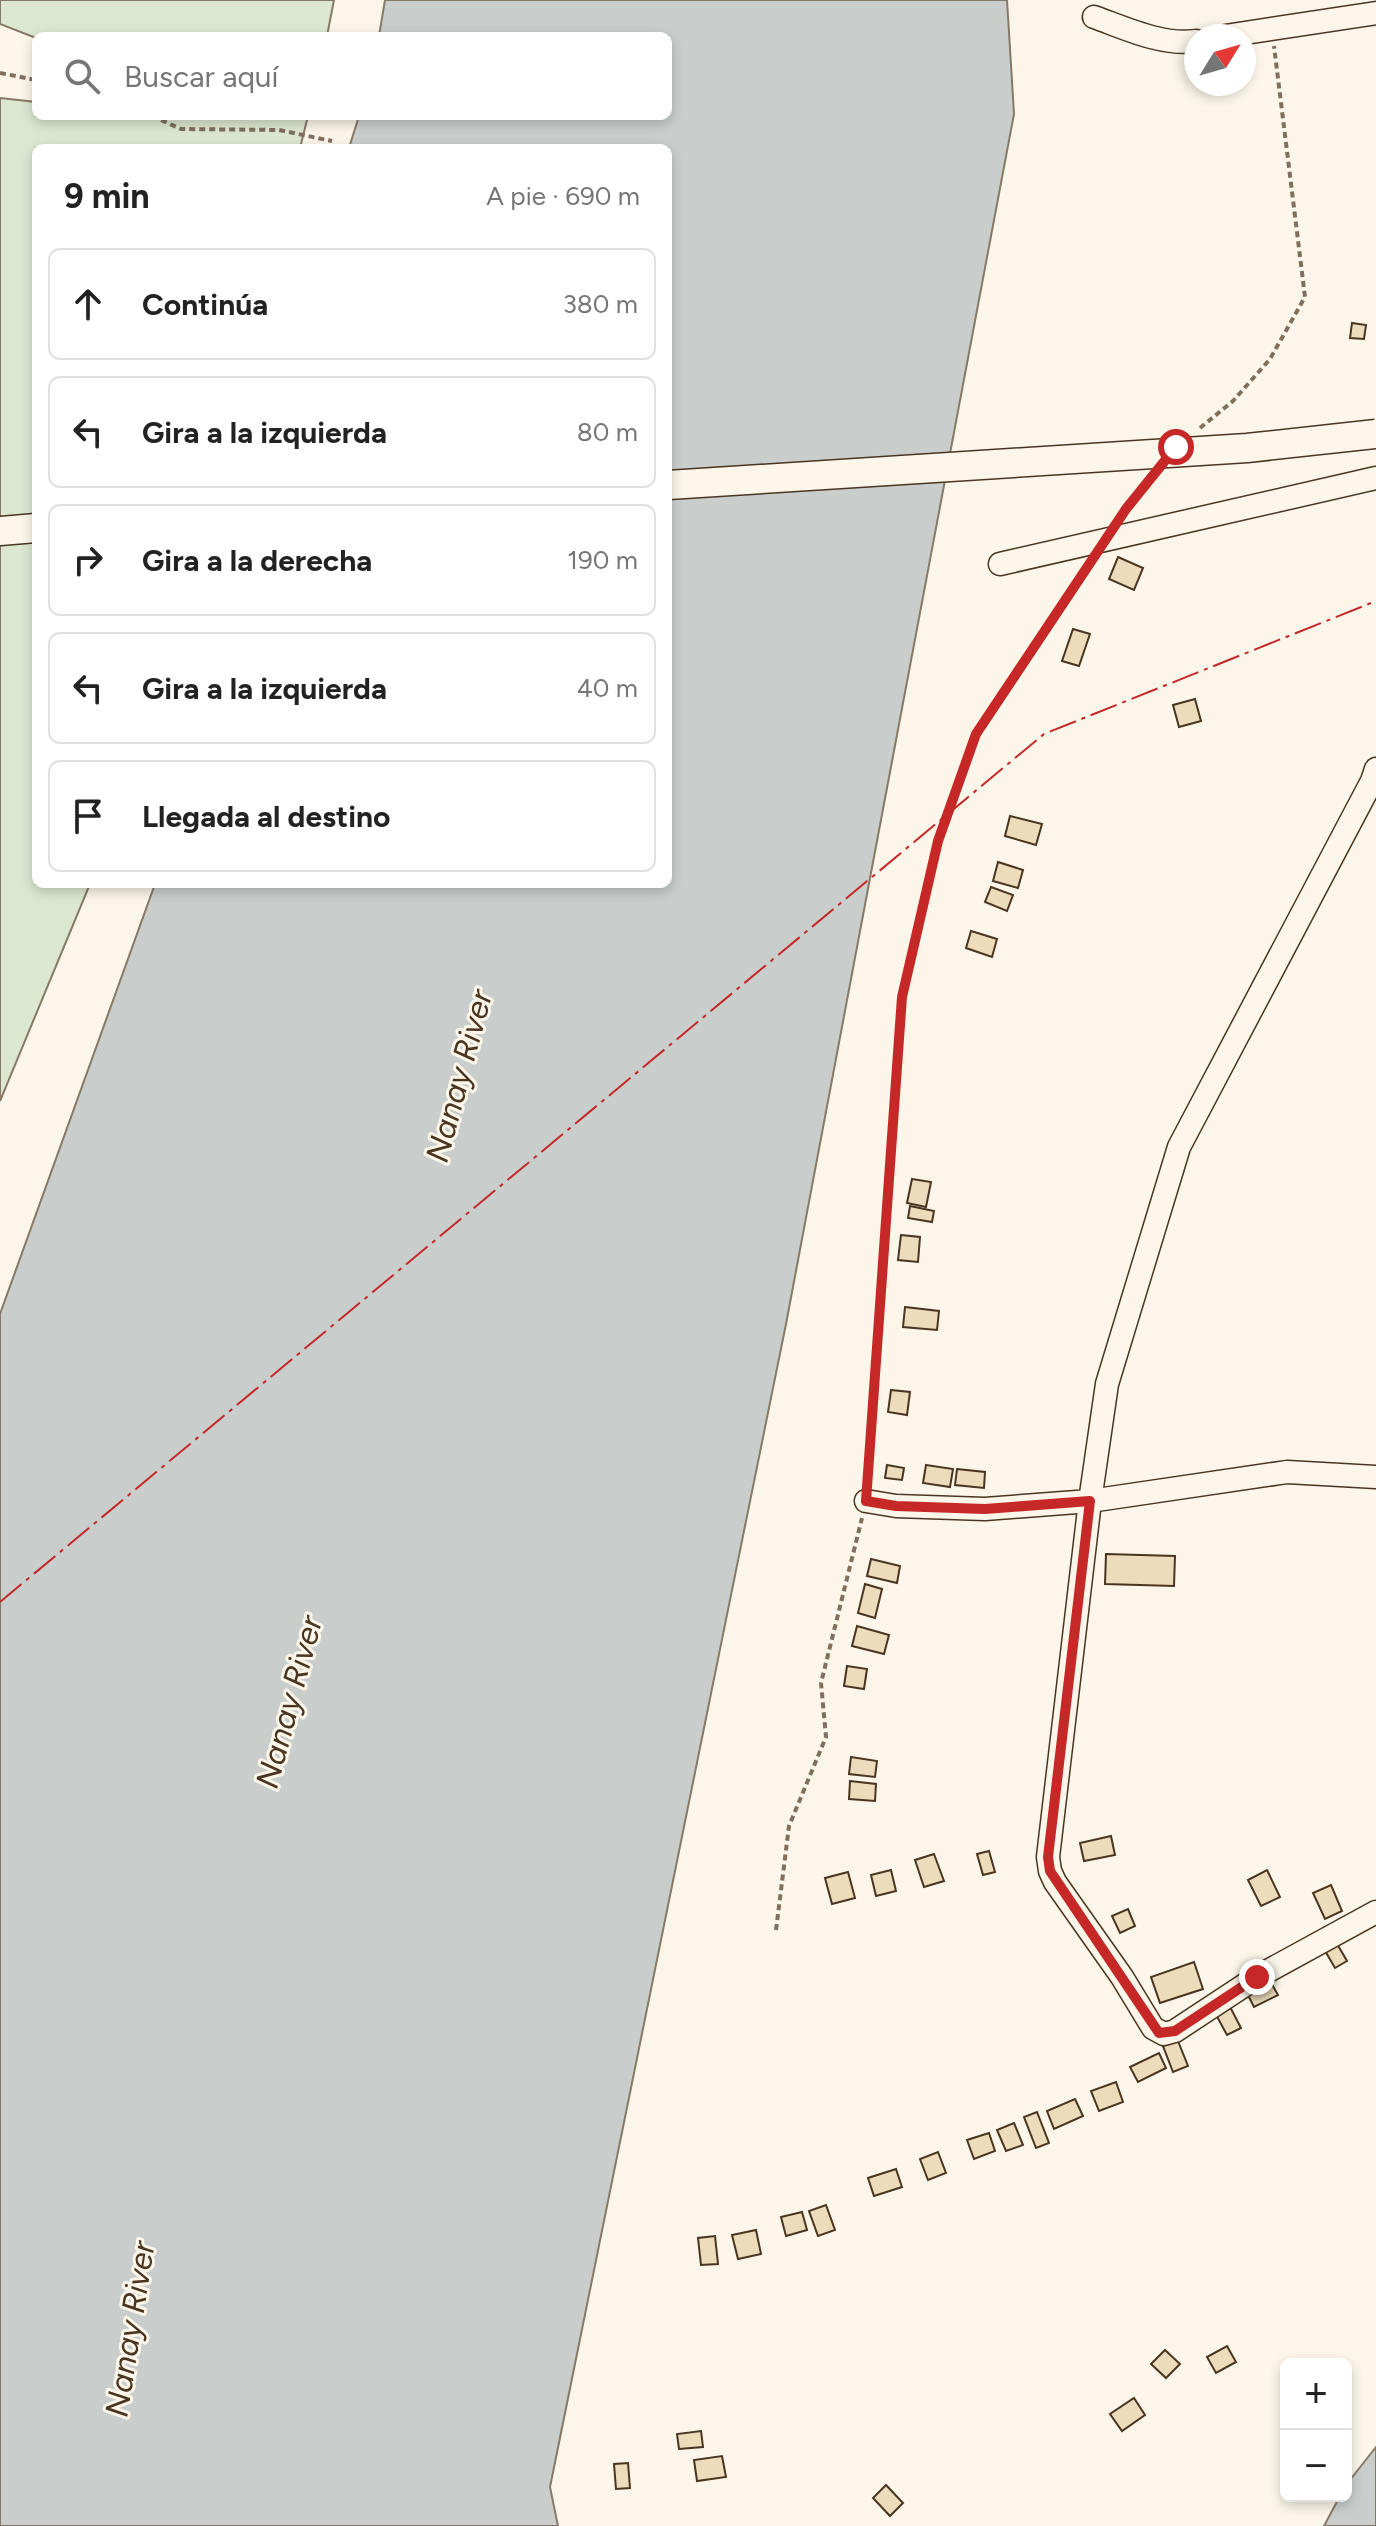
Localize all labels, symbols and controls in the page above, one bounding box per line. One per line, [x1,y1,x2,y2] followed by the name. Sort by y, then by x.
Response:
[1184,24,1256,96] north arrow
[32,32,672,120] search box
[60,54,104,98] icon: search
[124,58,278,95] text: Buscar aquí
[64,176,150,217] text: 9 min
[486,180,640,212] text: A pie · 690 m
[66,282,110,326] icon: ahead
[142,286,268,323] text: Continúa
[563,288,638,320] text: 380 m
[66,410,110,454] icon: left
[142,414,387,451] text: Gira a la izquierda
[577,416,638,448] text: 80 m
[1158,429,1194,465] route start
[66,538,110,582] icon: right
[142,542,372,579] text: Gira a la derecha
[567,544,638,576] text: 190 m
[66,666,110,710] icon: left
[142,670,387,707] text: Gira a la izquierda
[577,672,638,704] text: 40 m
[66,794,110,838] icon: arrive
[142,798,390,835] text: Llegada al destino
[418,984,501,1166] water label: Nanay River
[248,1610,331,1792] water label: Nanay River
[1239,1959,1275,1995] route end
[97,2237,163,2419] water label: Nanay River
[1280,2358,1352,2502] map controls
[1280,2358,1352,2430] button: +
[1280,2430,1352,2502] button: −

